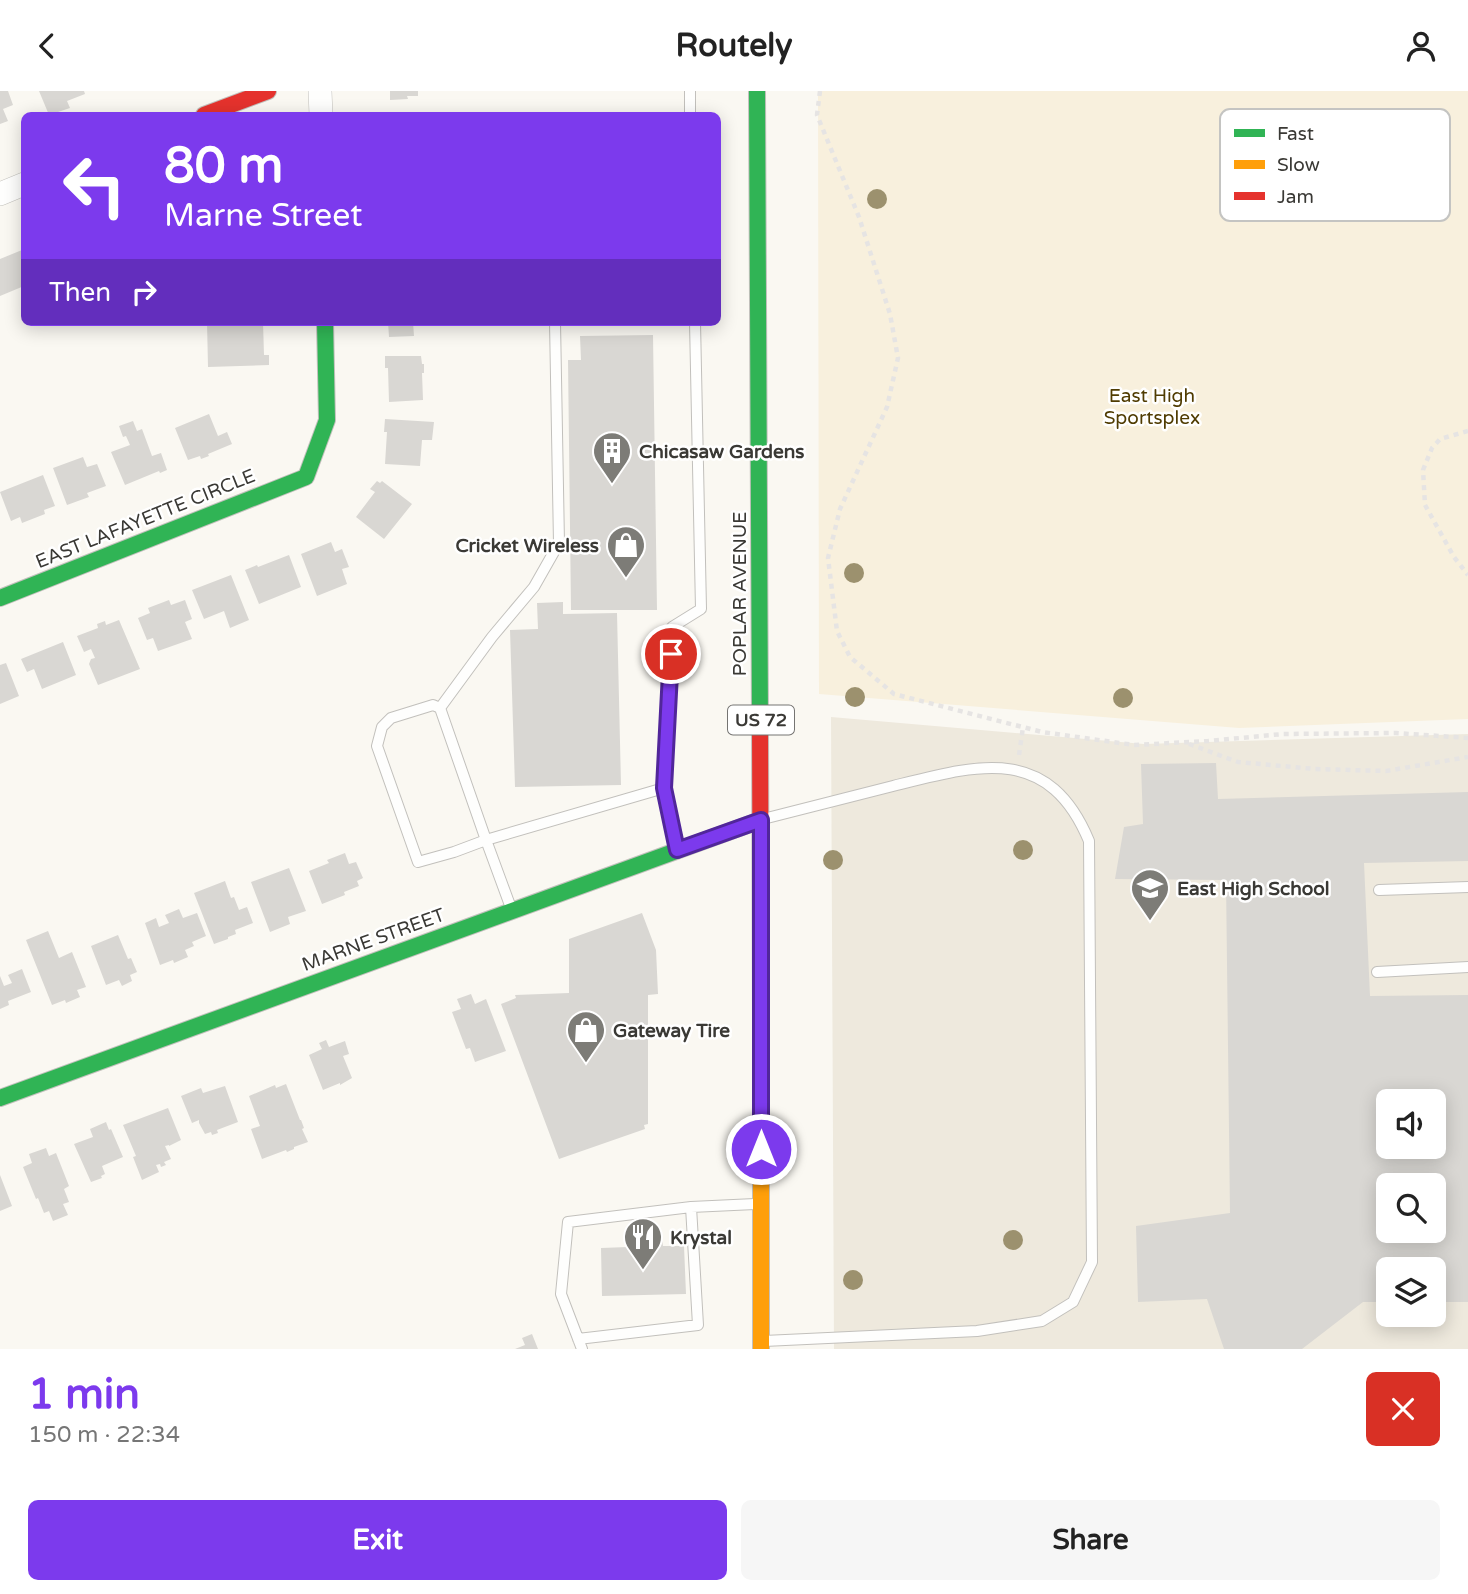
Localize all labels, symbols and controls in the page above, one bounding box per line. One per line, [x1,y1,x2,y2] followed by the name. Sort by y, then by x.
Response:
[28,27,66,65] icon: back
[676,27,793,65] text: Routely
[1402,27,1440,65] icon: person
[1220,109,1450,221] legend
[1277,123,1314,145] text: Fast
[164,137,283,196] text: 80 m
[49,140,140,231] icon: left
[1277,154,1320,176] text: Slow
[1277,186,1314,208] text: Jam
[164,197,363,235] text: Marne Street
[125,273,163,311] icon: right
[49,277,111,308] text: Then
[1104,385,1200,429] park label: East High Sportsplex
[591,430,633,485] building icon: Chicasaw Gardens
[639,441,804,463] place label: Chicasaw Gardens
[32,465,258,573] street label: EAST LAFAYETTE CIRCLE
[729,512,751,676] street label: POPLAR AVENUE
[605,524,647,579] shop icon: Cricket Wireless
[455,535,599,557] place label: Cricket Wireless
[641,624,701,684] pin
[652,635,690,673] icon: arrive
[728,705,794,735] road number: US 72
[1129,867,1171,922] school or university icon: East High School
[1177,878,1330,901] place label: East High School
[299,904,448,976] street label: MARNE STREET
[565,1009,607,1064] shop icon: Gateway Tire
[613,1020,730,1043] place label: Gateway Tire
[1376,1089,1446,1327] map controls
[1376,1089,1446,1159] button: sound
[724,1112,798,1186] position arrow
[1376,1173,1446,1243] button: search
[622,1216,664,1271] restaurant icon: Krystal
[670,1227,732,1250] place label: Krystal
[1376,1257,1446,1327] button: layers
[28,1369,140,1420] text: 1 min
[1366,1372,1440,1446] button: close
[28,1421,180,1449] text: 150 m · 22:34
[28,1500,727,1580] button: Exit
[741,1500,1440,1580] button: Share

